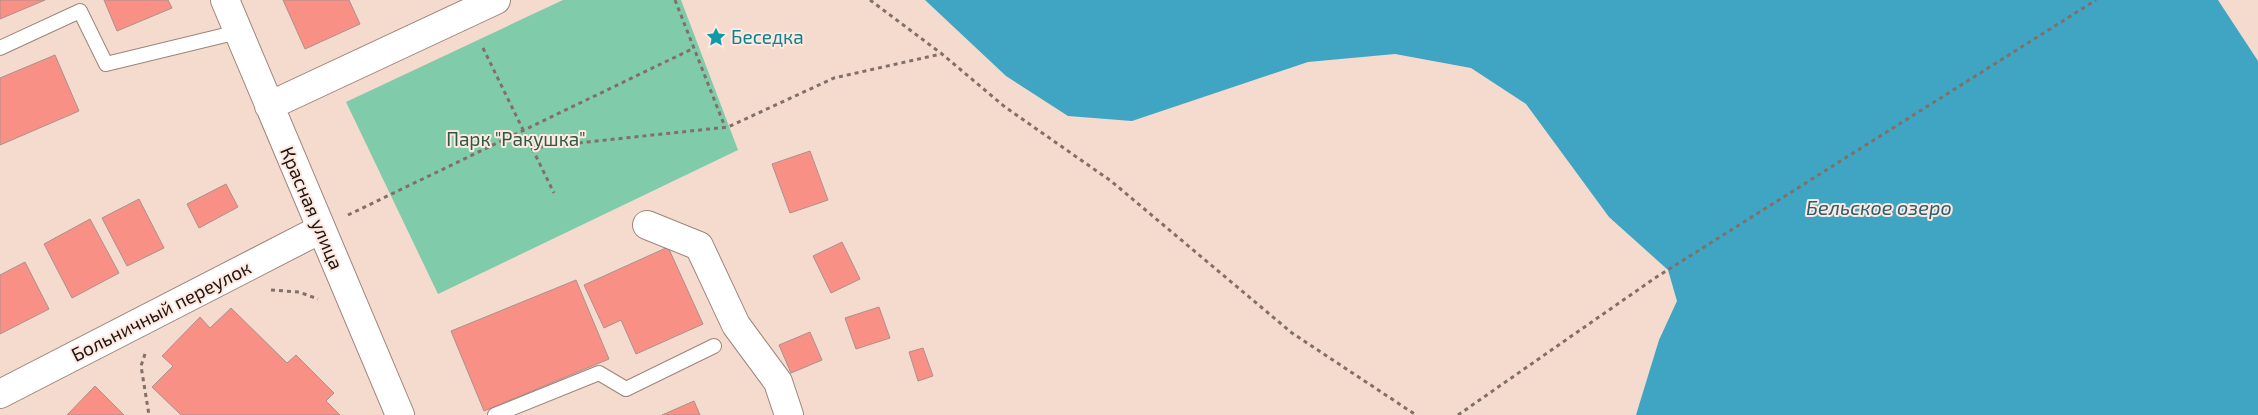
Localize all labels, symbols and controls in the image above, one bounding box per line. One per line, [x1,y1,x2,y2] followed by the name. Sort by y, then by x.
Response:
[731,25,804,48] place label: Беседка
[705,26,727,48] place icon: Беседка
[446,127,586,151] park label: Парк "Ракушка"
[275,143,349,273] street label: Красная улица
[1806,195,1952,219] water label: Бельское озеро
[67,255,255,367] street label: Больничный переулок

